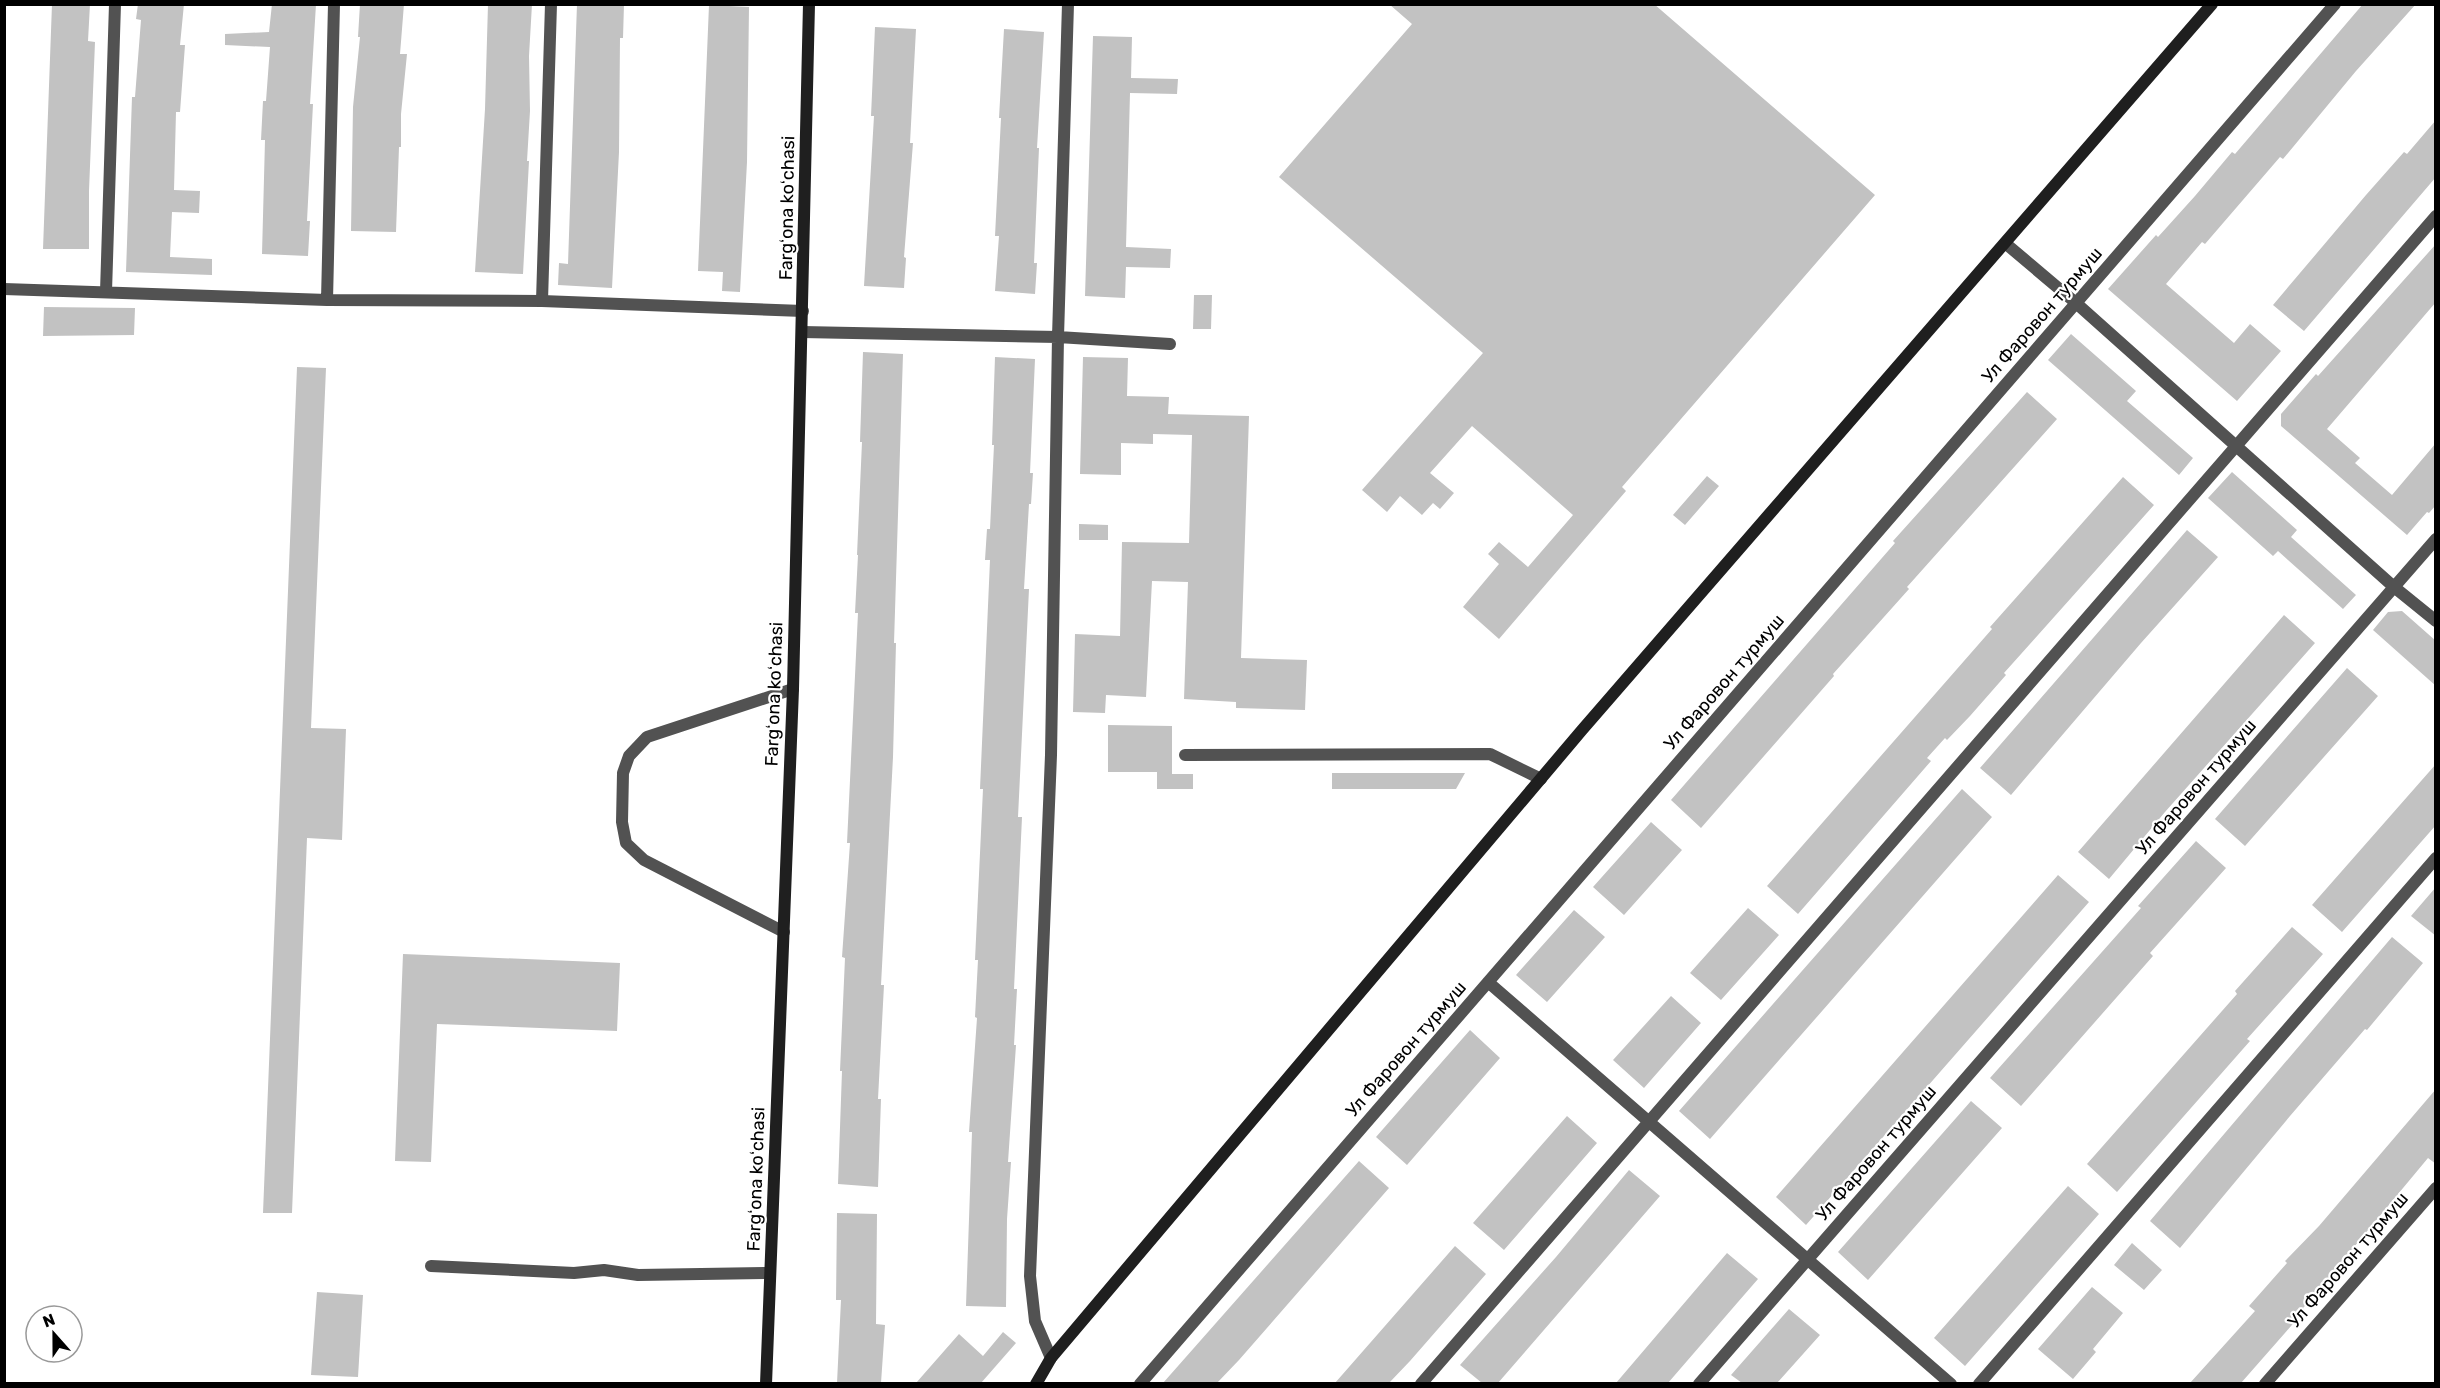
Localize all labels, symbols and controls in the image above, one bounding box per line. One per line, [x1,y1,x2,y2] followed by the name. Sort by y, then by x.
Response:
[775,136,799,280] street label: Fargʻona koʻchasi
[1977,243,2107,387] street label: Ул Фаровон турмуш
[1659,610,1789,754] street label: Ул Фаровон турмуш
[760,621,788,767] street label: Fargʻona koʻchasi
[2131,715,2261,859] street label: Ул Фаровон турмуш
[1341,977,1471,1121] street label: Ул Фаровон турмуш
[1811,1081,1941,1225] street label: Ул Фаровон турмуш
[742,1106,770,1252] street label: Fargʻona koʻchasi
[2283,1188,2413,1332] street label: Ул Фаровон турмуш
[24,1304,84,1364] north arrow
[40,1310,58,1331] text: N

